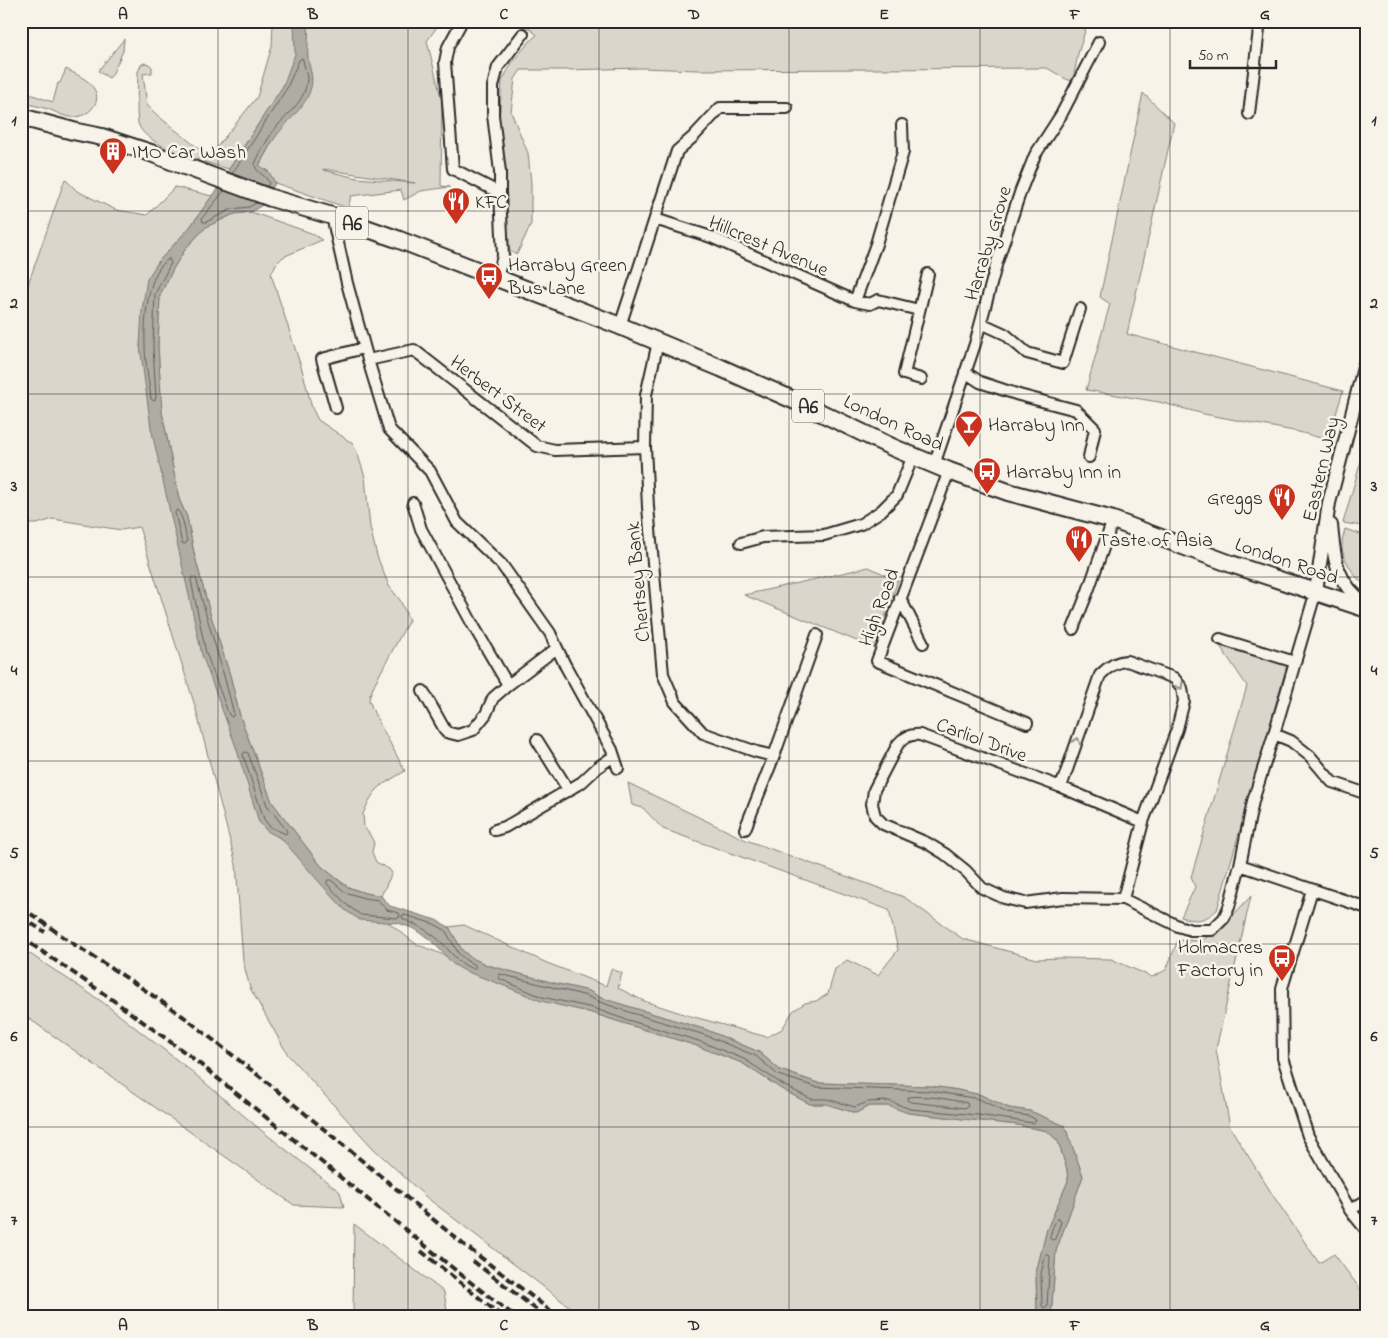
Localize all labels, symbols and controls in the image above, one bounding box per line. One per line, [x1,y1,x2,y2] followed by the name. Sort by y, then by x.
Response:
[118,3,128,27] text: A
[307,3,319,27] text: B
[500,3,509,27] text: C
[687,3,700,27] text: D
[879,3,889,27] text: E
[1069,3,1081,27] text: F
[1260,3,1270,27] text: G
[1190,38,1277,70] scale bar
[1198,45,1229,67] text: 50 m
[11,109,17,133] text: 1
[1371,109,1377,133] text: 1
[98,136,128,175] building icon: IMO Car Wash
[132,139,246,168] place label: IMO Car Wash
[958,183,1021,305] street label: Harraby Grove
[441,186,471,225] restaurant icon: KFC
[475,189,507,218] place label: KFC
[336,207,368,240] road number: A6
[704,209,832,286] street label: Hillcrest Avenue
[507,252,627,304] place label: Harraby Green Bus Lane
[474,261,504,300] bus stop icon: Harraby Green Bus Lane
[9,292,18,316] text: 2
[1369,292,1378,316] text: 2
[443,349,552,441] street label: Herbert Street
[838,388,948,460] street label: London Road
[792,390,824,422] road number: A6
[954,409,984,448] bar icon: Harraby Inn
[988,412,1085,441] place label: Harraby Inn
[1296,414,1349,525] street label: Eastern Way
[972,456,1002,495] bus stop icon: Harraby Inn in
[1006,459,1121,488] place label: Harraby Inn in
[10,475,18,499] text: 3
[1370,475,1378,499] text: 3
[1267,482,1297,521] restaurant icon: Greggs
[1207,485,1263,515] place label: Greggs
[620,520,659,643] street label: Chertsey Bank
[1064,524,1094,563] restaurant icon: Taste of Asia
[1098,527,1213,556] place label: Taste of Asia
[1231,531,1342,594] street label: London Road
[852,565,909,651] street label: High Road
[10,659,18,683] text: 4
[1370,659,1378,683] text: 4
[1173,681,1183,690] one-way arrow
[932,711,1031,771] street label: Carliol Drive
[1071,737,1081,746] one-way arrow
[9,842,19,866] text: 5
[1369,842,1379,866] text: 5
[1176,934,1263,986] place label: Holmacres Factory in
[1267,943,1297,982] bus stop icon: Holmacres Factory in
[9,1025,18,1049] text: 6
[1369,1025,1378,1049] text: 6
[11,1209,18,1233] text: 7
[1371,1209,1378,1233] text: 7
[118,1314,128,1338] text: A
[307,1314,319,1338] text: B
[500,1314,509,1338] text: C
[687,1314,700,1338] text: D
[879,1314,889,1338] text: E
[1069,1314,1081,1338] text: F
[1260,1314,1270,1338] text: G

